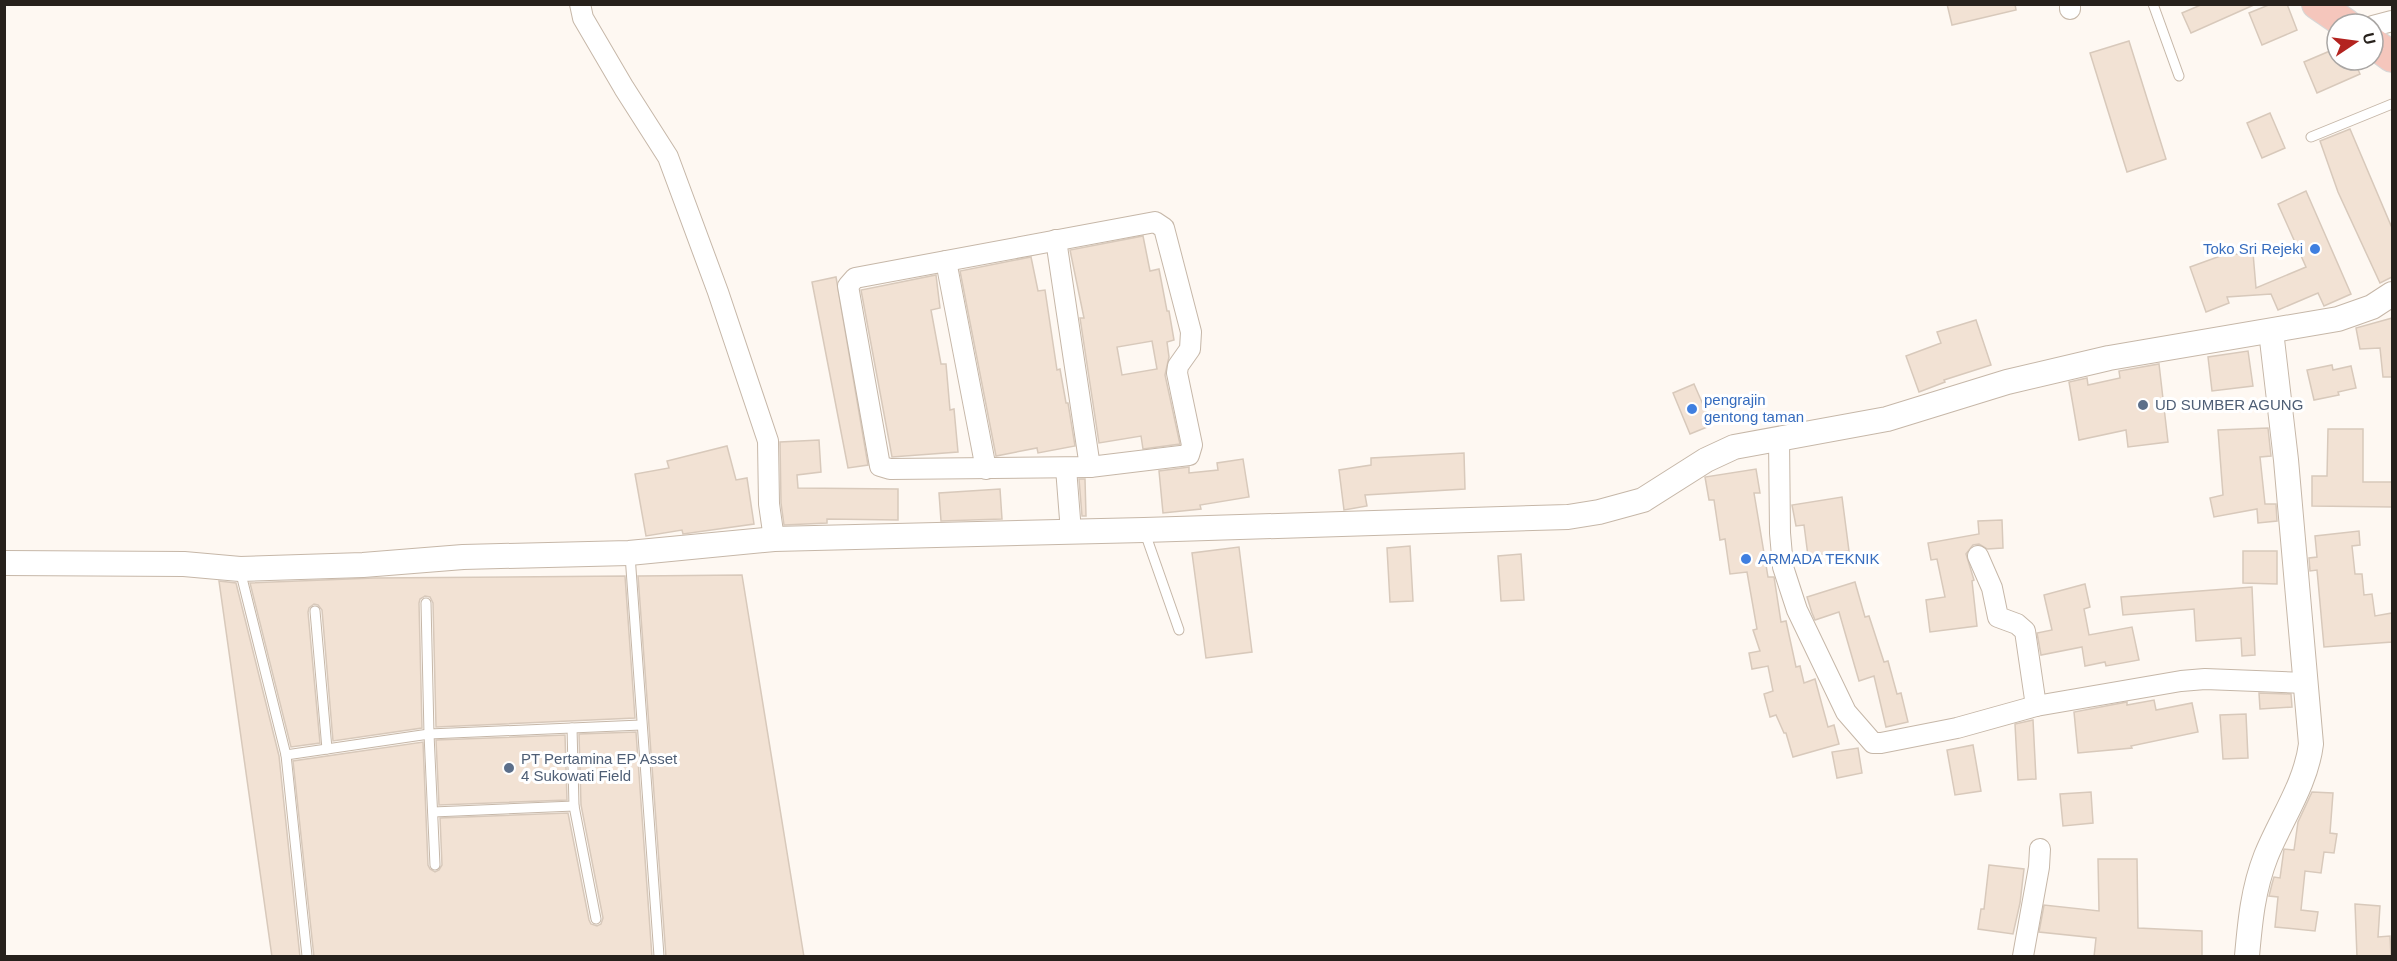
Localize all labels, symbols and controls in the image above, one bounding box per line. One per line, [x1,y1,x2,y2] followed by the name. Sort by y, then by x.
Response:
[2325,12,2385,72] north arrow
[2360,31,2379,46] text: U
[2203,240,2303,257] place label: Toko Sri Rejeki
[2308,242,2322,256] marker: Toko Sri Rejeki
[1704,391,1804,425] place label: pengrajin gentong taman
[2155,396,2303,413] place label: UD SUMBER AGUNG
[2136,398,2150,412] marker: UD SUMBER AGUNG
[1685,402,1699,416] marker: pengrajin gentong taman
[1758,550,1879,567] place label: ARMADA TEKNIK
[1739,552,1753,566] marker: ARMADA TEKNIK
[521,750,678,784] place label: PT Pertamina EP Asset 4 Sukowati Field
[502,761,516,775] marker: PT Pertamina EP Asset 4 Sukowati Field

